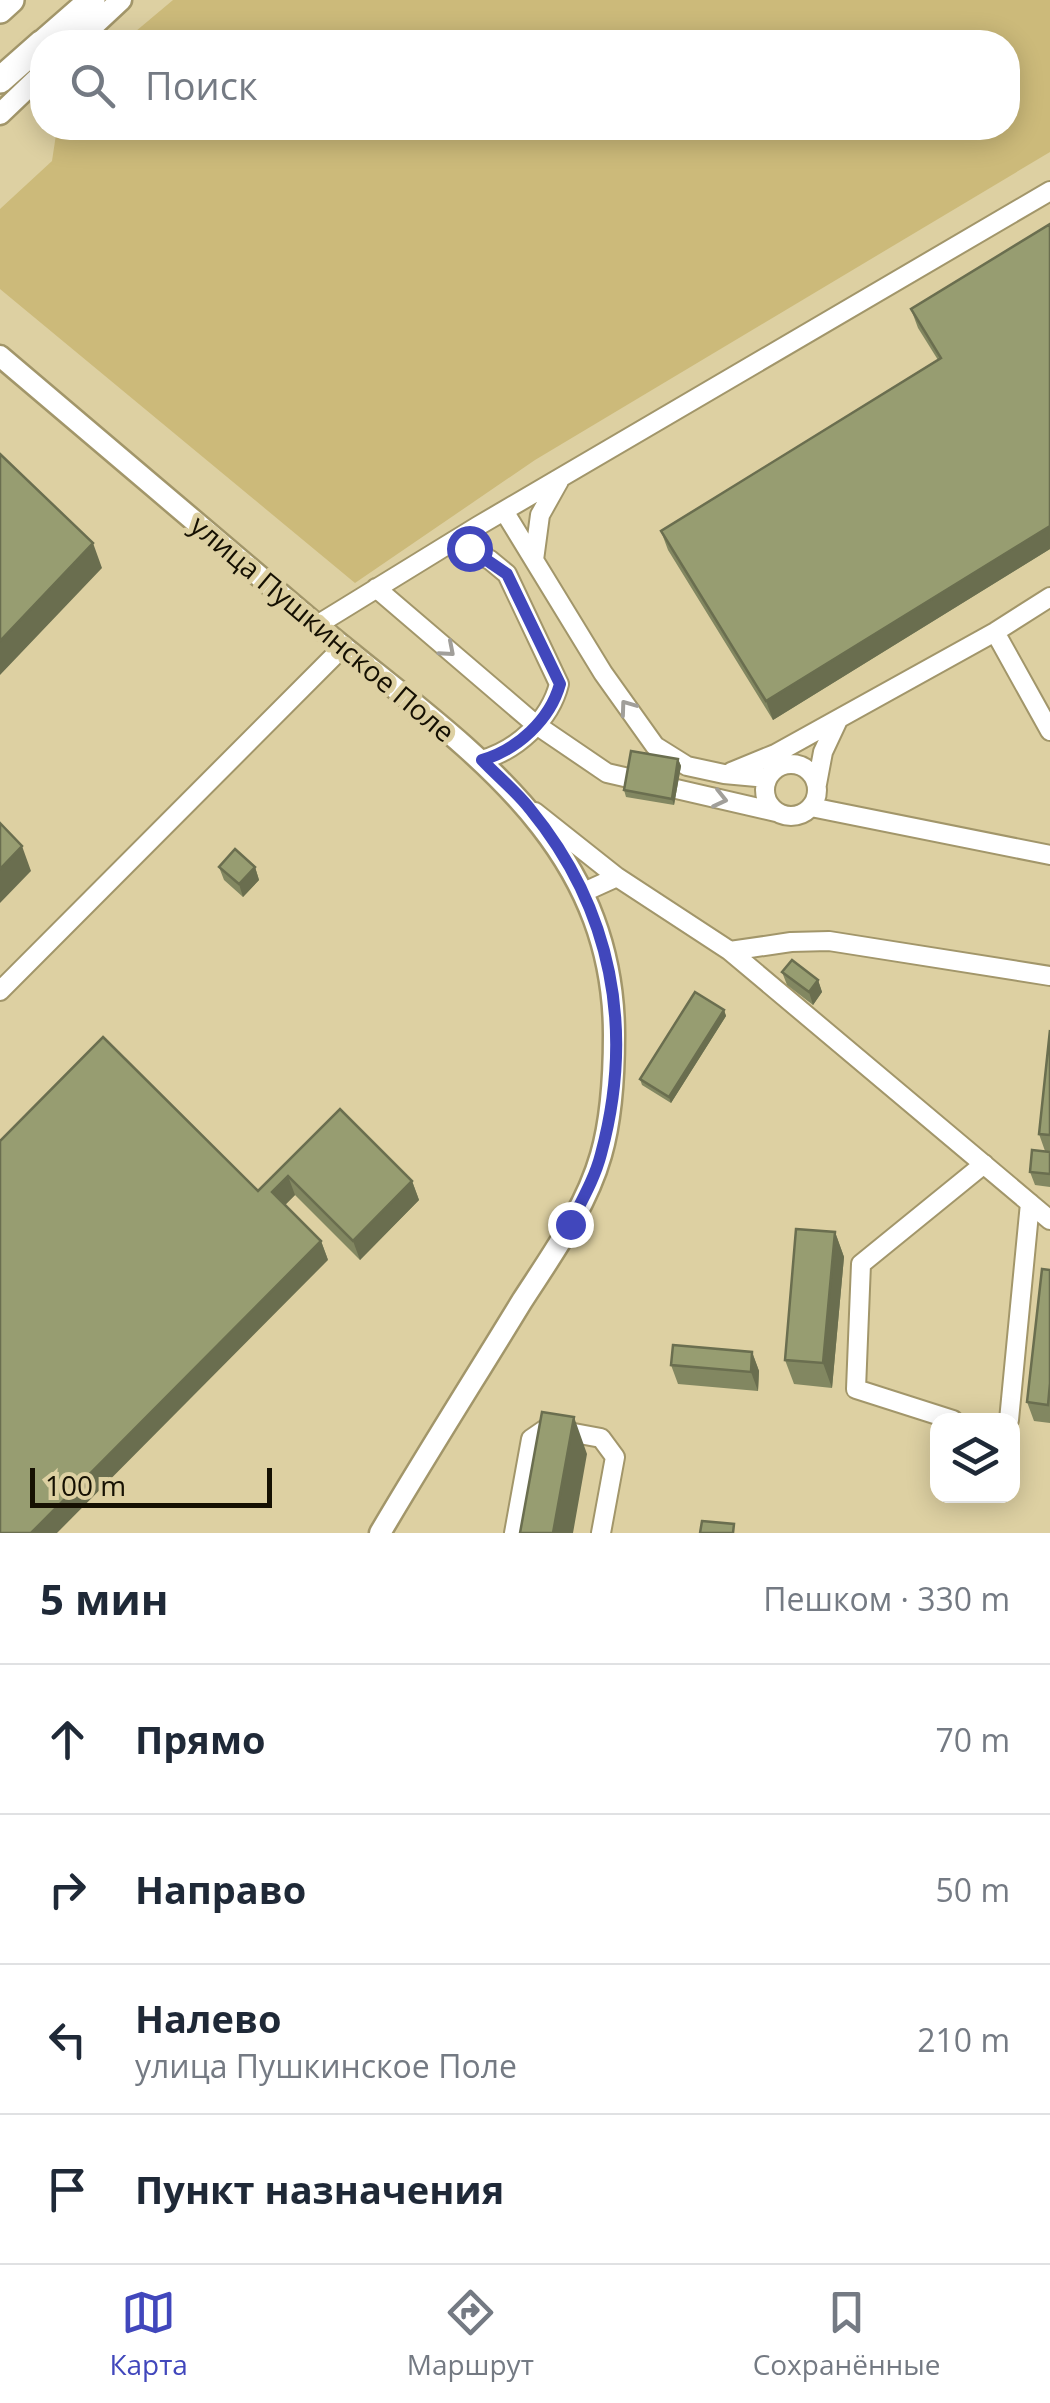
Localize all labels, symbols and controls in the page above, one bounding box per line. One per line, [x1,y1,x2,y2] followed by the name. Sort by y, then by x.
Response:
[30,30,1020,140] search box
[65,58,120,113] icon: search
[145,59,258,111] text: Поиск
[183,506,463,750] street label: улица Пушкинское Поле
[447,526,493,572] route start
[437,639,455,657] one-way arrow
[621,700,639,718] one-way arrow
[711,787,728,808] one-way arrow
[548,1202,594,1248] route end
[930,1413,1020,1503] map controls
[930,1413,1020,1503] button: layers
[30,1463,272,1508] scale bar
[45,1466,126,1504] text: 100 m
[40,1570,168,1627] text: 5 мин
[763,1577,1010,1620] text: Пешком · 330 m
[40,1712,95,1767] icon: ahead
[135,1713,266,1765] text: Прямо
[935,1718,1010,1761] text: 70 m
[40,1862,95,1917] icon: right
[135,1863,306,1915] text: Направо
[935,1868,1010,1911] text: 50 m
[135,1992,281,2044] text: Налево
[40,2012,95,2067] icon: left
[917,2018,1010,2061] text: 210 m
[135,2044,517,2087] text: улица Пушкинское Поле
[40,2162,95,2217] icon: arrive
[135,2163,504,2215] text: Пункт назначения
[109,2285,188,2383] tab: Карта
[407,2285,534,2383] tab: Маршрут
[753,2285,941,2383] tab: Сохранённые

